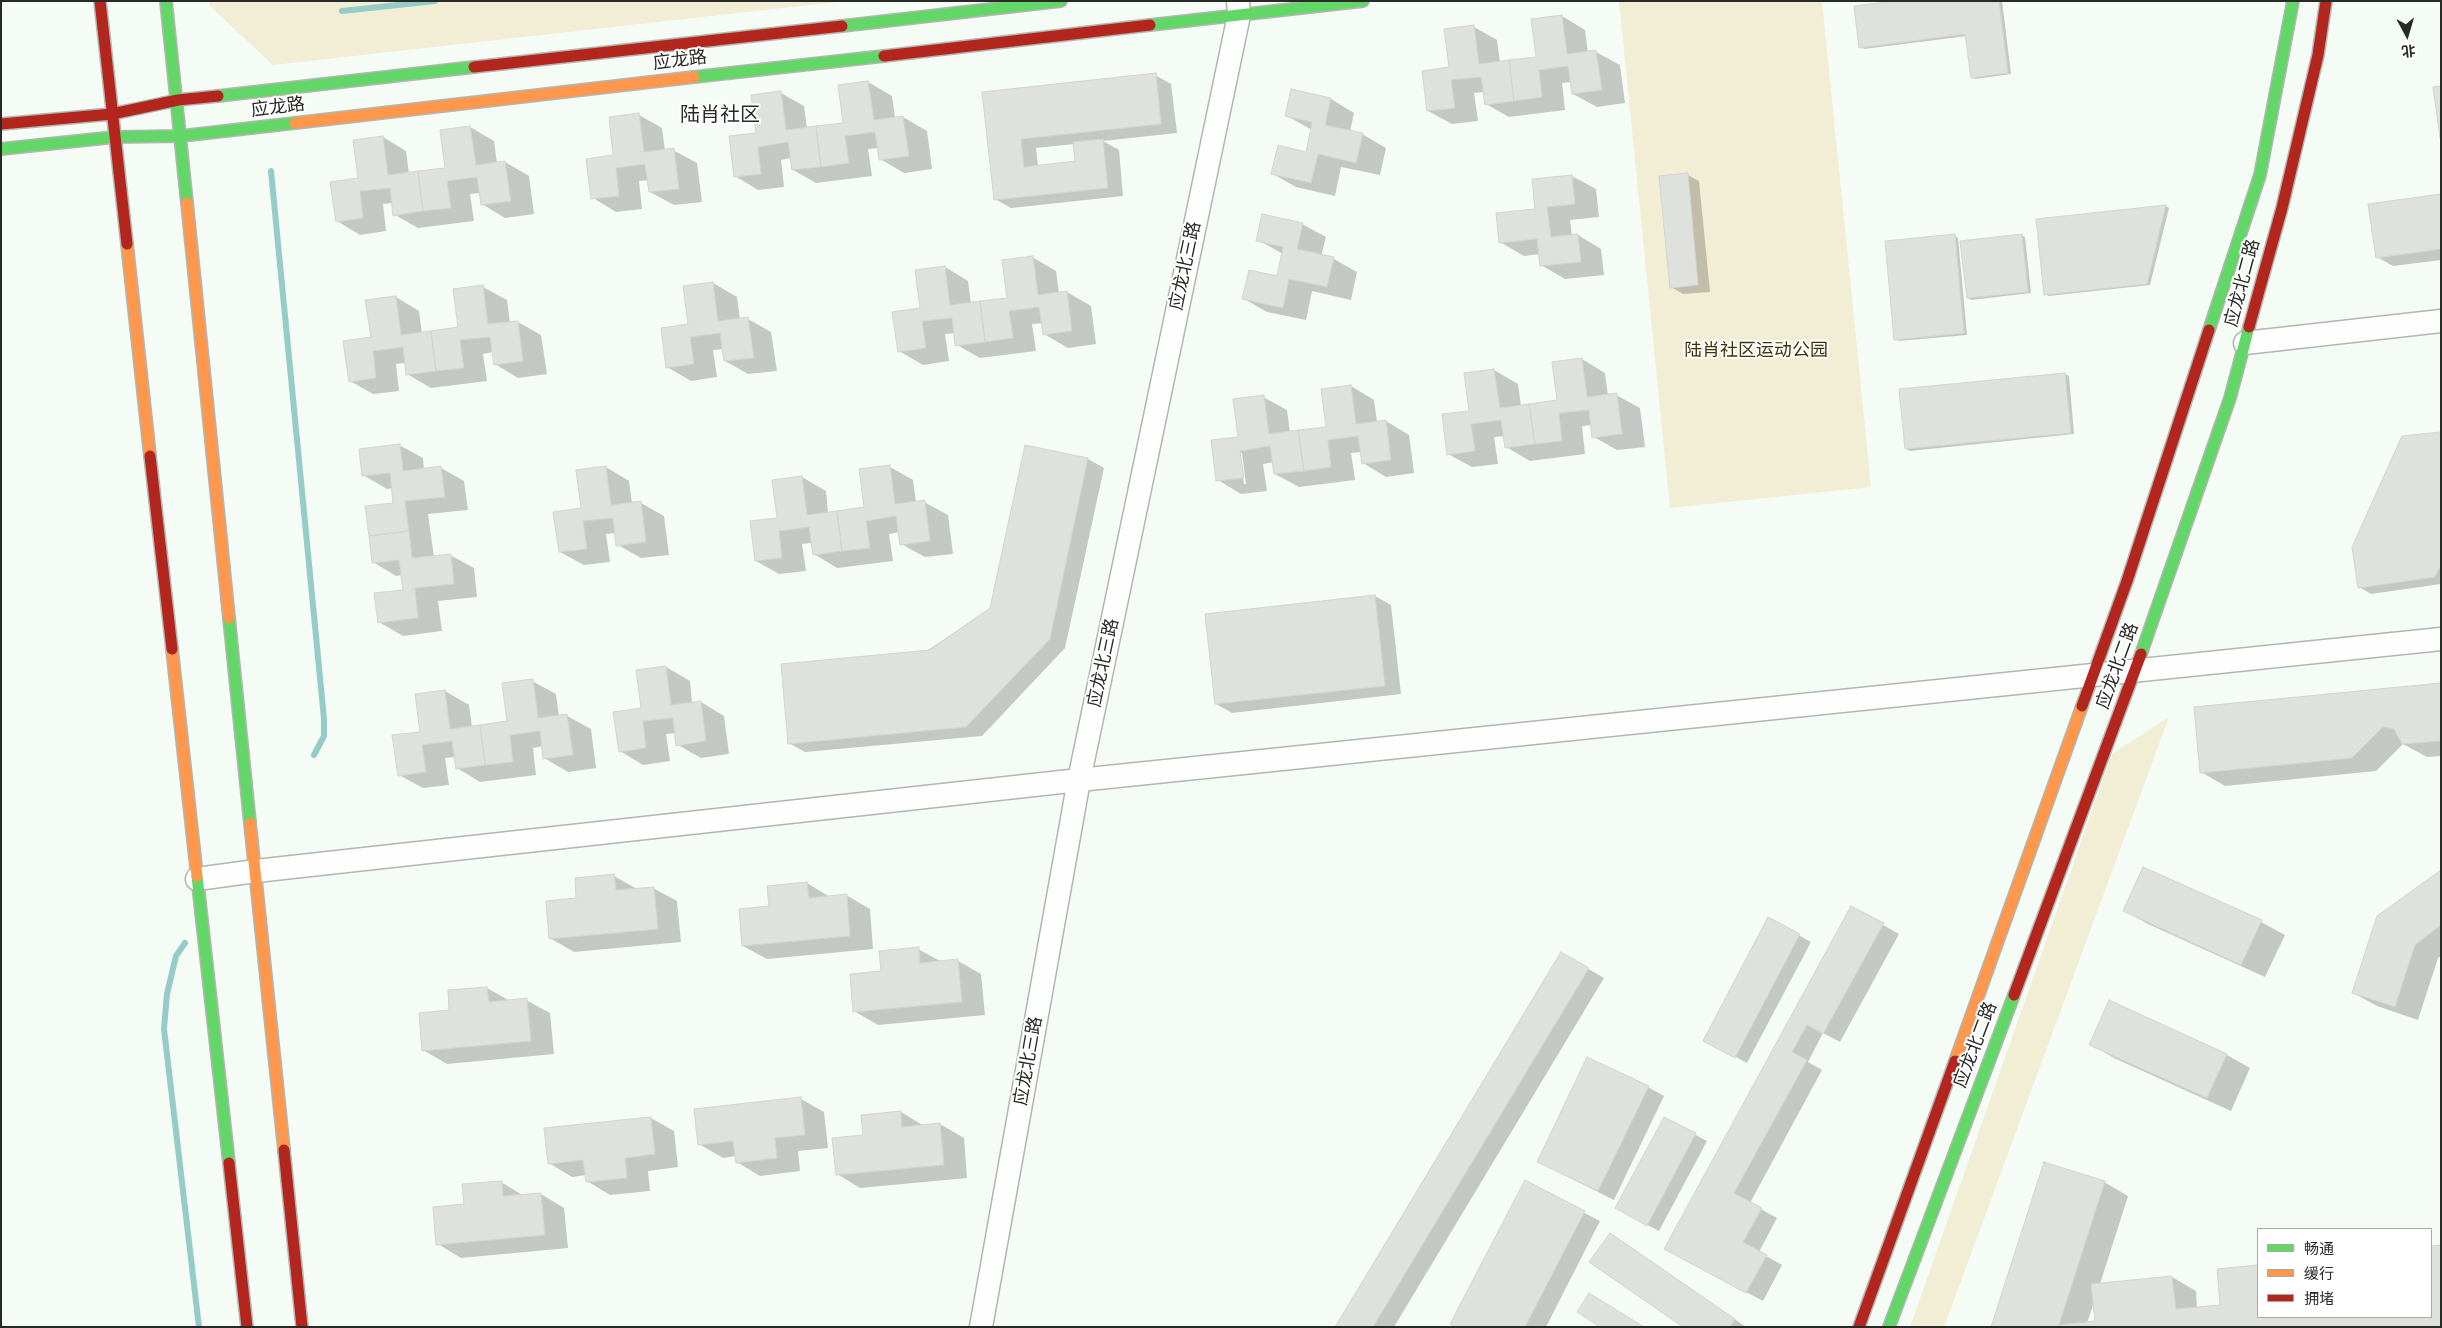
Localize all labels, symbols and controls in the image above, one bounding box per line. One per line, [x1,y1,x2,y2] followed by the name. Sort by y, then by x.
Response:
[2382,10,2432,60] north arrow
[2401,41,2416,60] text: 北
[652,47,708,75] street label: 应龙路
[250,94,306,122] street label: 应龙路
[680,104,760,128] district label: 陆肖社区
[1166,220,1206,312] street label: 应龙北三路
[2221,237,2265,329] street label: 应龙北二路
[1684,340,1828,362] park label: 陆肖社区运动公园
[1084,617,1124,709] street label: 应龙北三路
[2092,620,2144,712] street label: 应龙北二路
[1950,999,2002,1091] street label: 应龙北二路
[1011,1015,1047,1107] street label: 应龙北三路
[2257,1228,2432,1318] legend
[2304,1240,2334,1258] text: 畅通
[2304,1265,2334,1283] text: 缓行
[2304,1290,2334,1308] text: 拥堵

